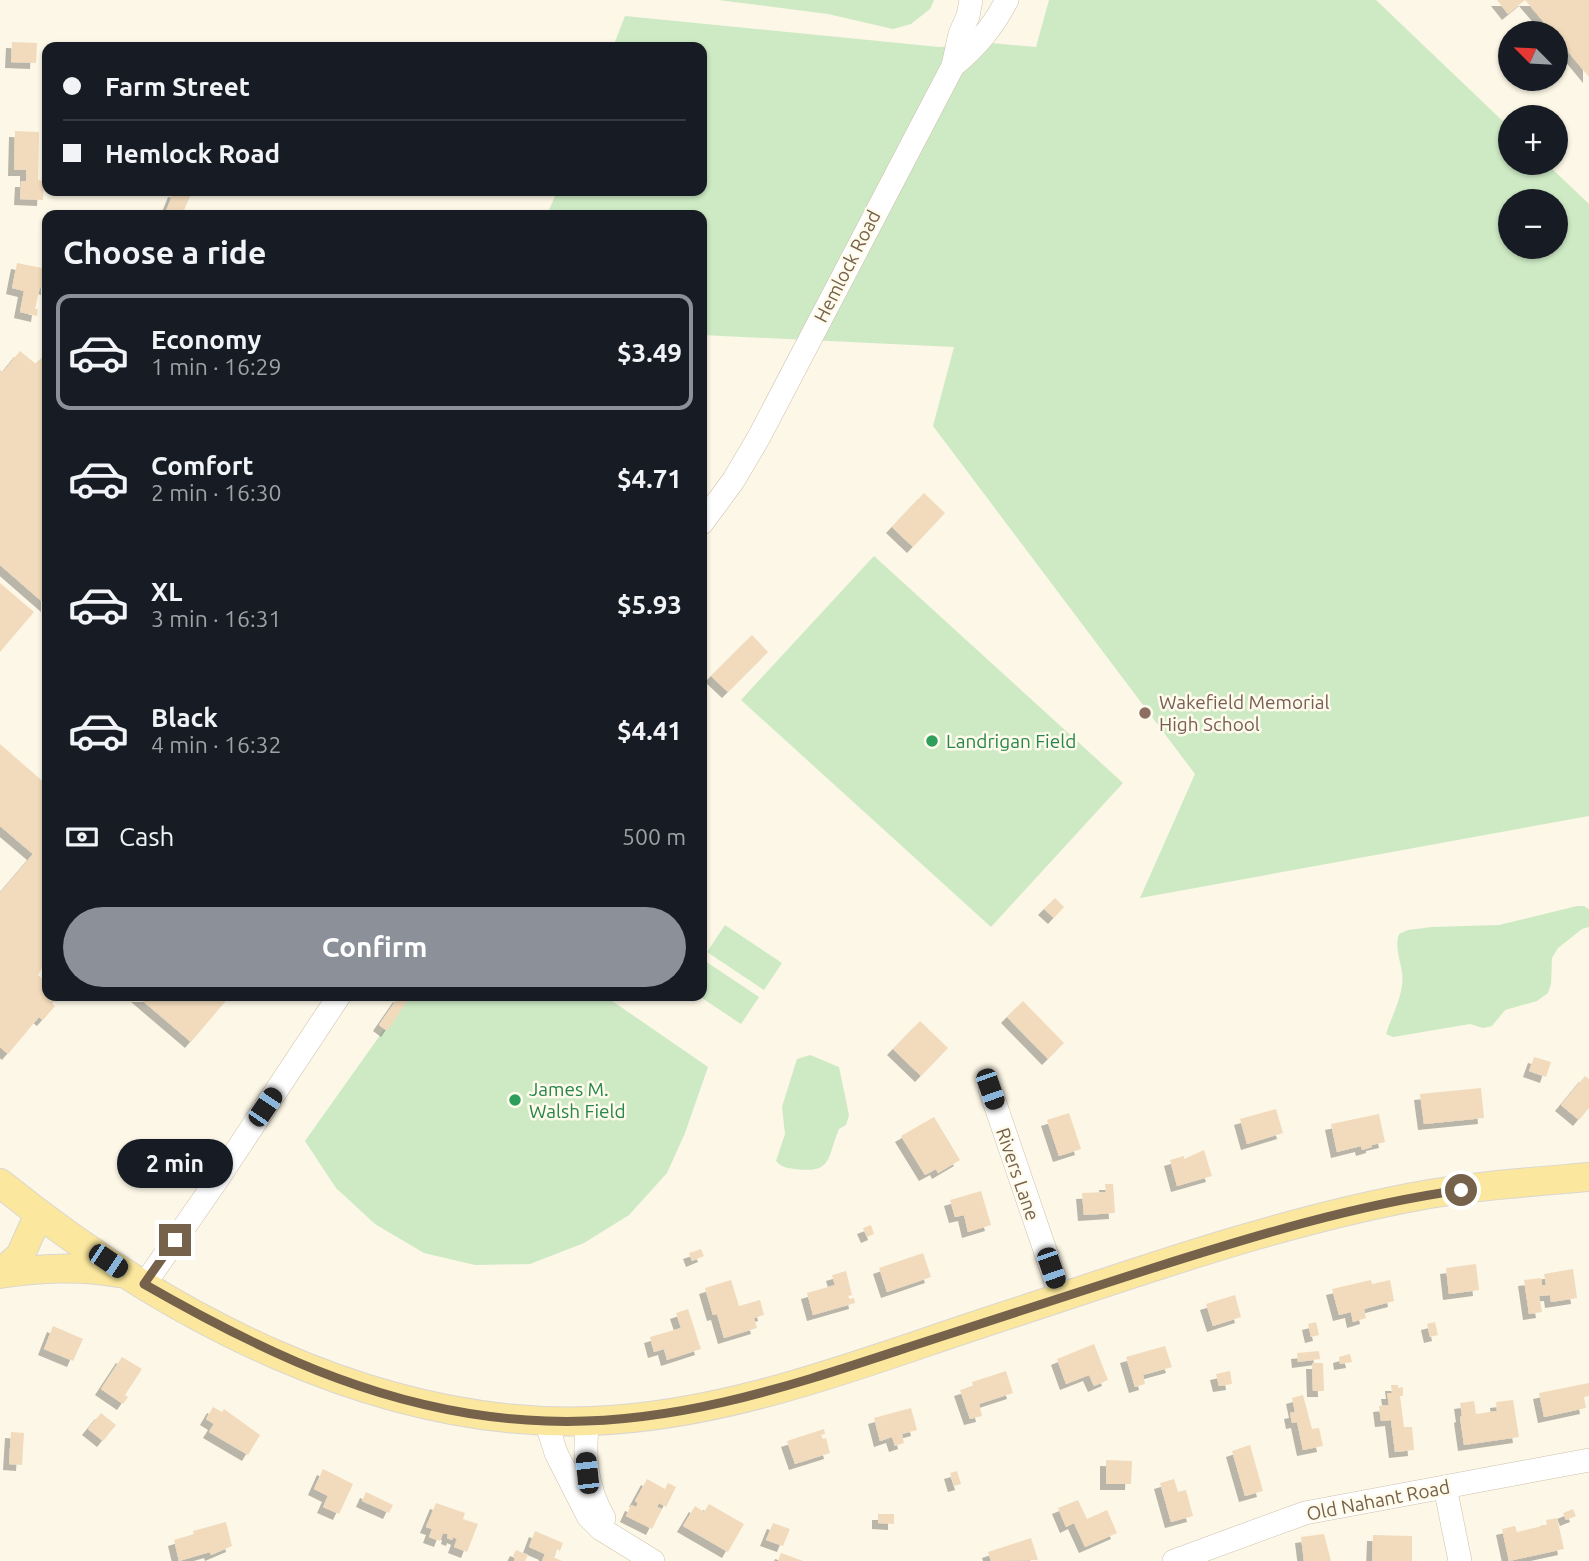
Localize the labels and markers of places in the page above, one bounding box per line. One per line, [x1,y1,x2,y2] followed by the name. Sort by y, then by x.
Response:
[1159,691,1330,735] place label: Wakefield Memorial High School
[1137,705,1153,721] marker: Wakefield Memorial High School
[946,730,1076,752] place label: Landrigan Field
[924,733,940,749] marker: Landrigan Field
[529,1078,626,1122] place label: James M. Walsh Field
[507,1092,523,1108] marker: James M. Walsh Field

